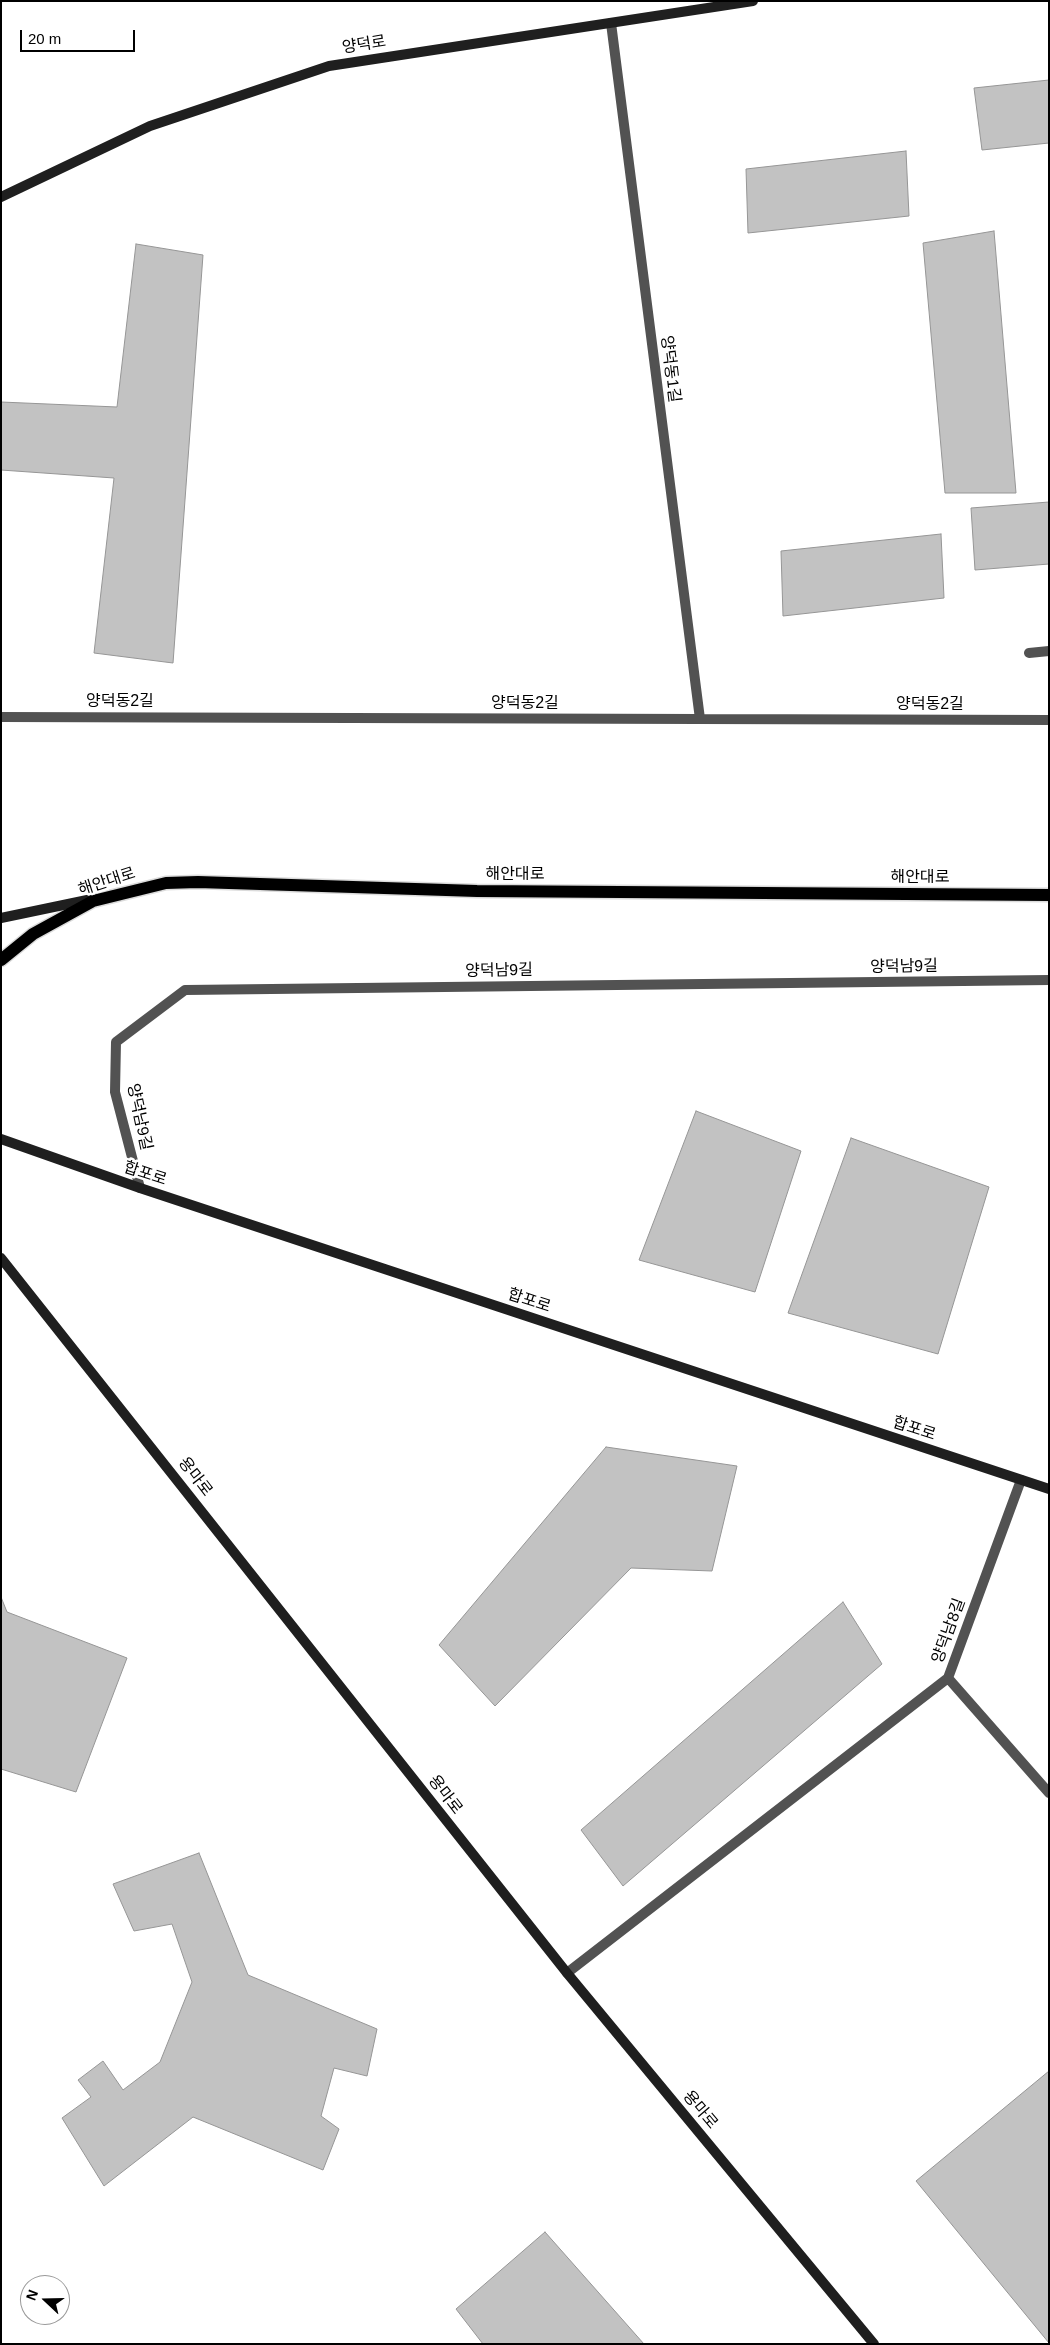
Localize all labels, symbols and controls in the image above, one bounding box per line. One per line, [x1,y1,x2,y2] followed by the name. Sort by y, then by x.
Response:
[22,20,138,52] scale bar
[28,30,61,47] text: 20 m
[341,32,387,58] street label: 양덕로
[656,334,684,404] street label: 양덕동1길
[86,692,154,712] street label: 양덕동2길
[491,694,559,714] street label: 양덕동2길
[896,695,964,715] street label: 양덕동2길
[76,864,138,900] street label: 해안대로
[486,865,544,885] street label: 해안대로
[891,868,949,888] street label: 해안대로
[870,957,938,977] street label: 양덕남9길
[465,961,533,981] street label: 양덕남9길
[123,1082,155,1152] street label: 양덕남9길
[121,1158,169,1190] street label: 합포로
[505,1285,553,1317] street label: 합포로
[890,1413,938,1445] street label: 합포로
[174,1454,216,1500] street label: 용마로
[928,1596,970,1666] street label: 양덕남8길
[424,1772,466,1818] street label: 용마로
[678,2087,722,2133] street label: 용마로
[20,2275,70,2325] north arrow
[23,2287,41,2303] text: N

